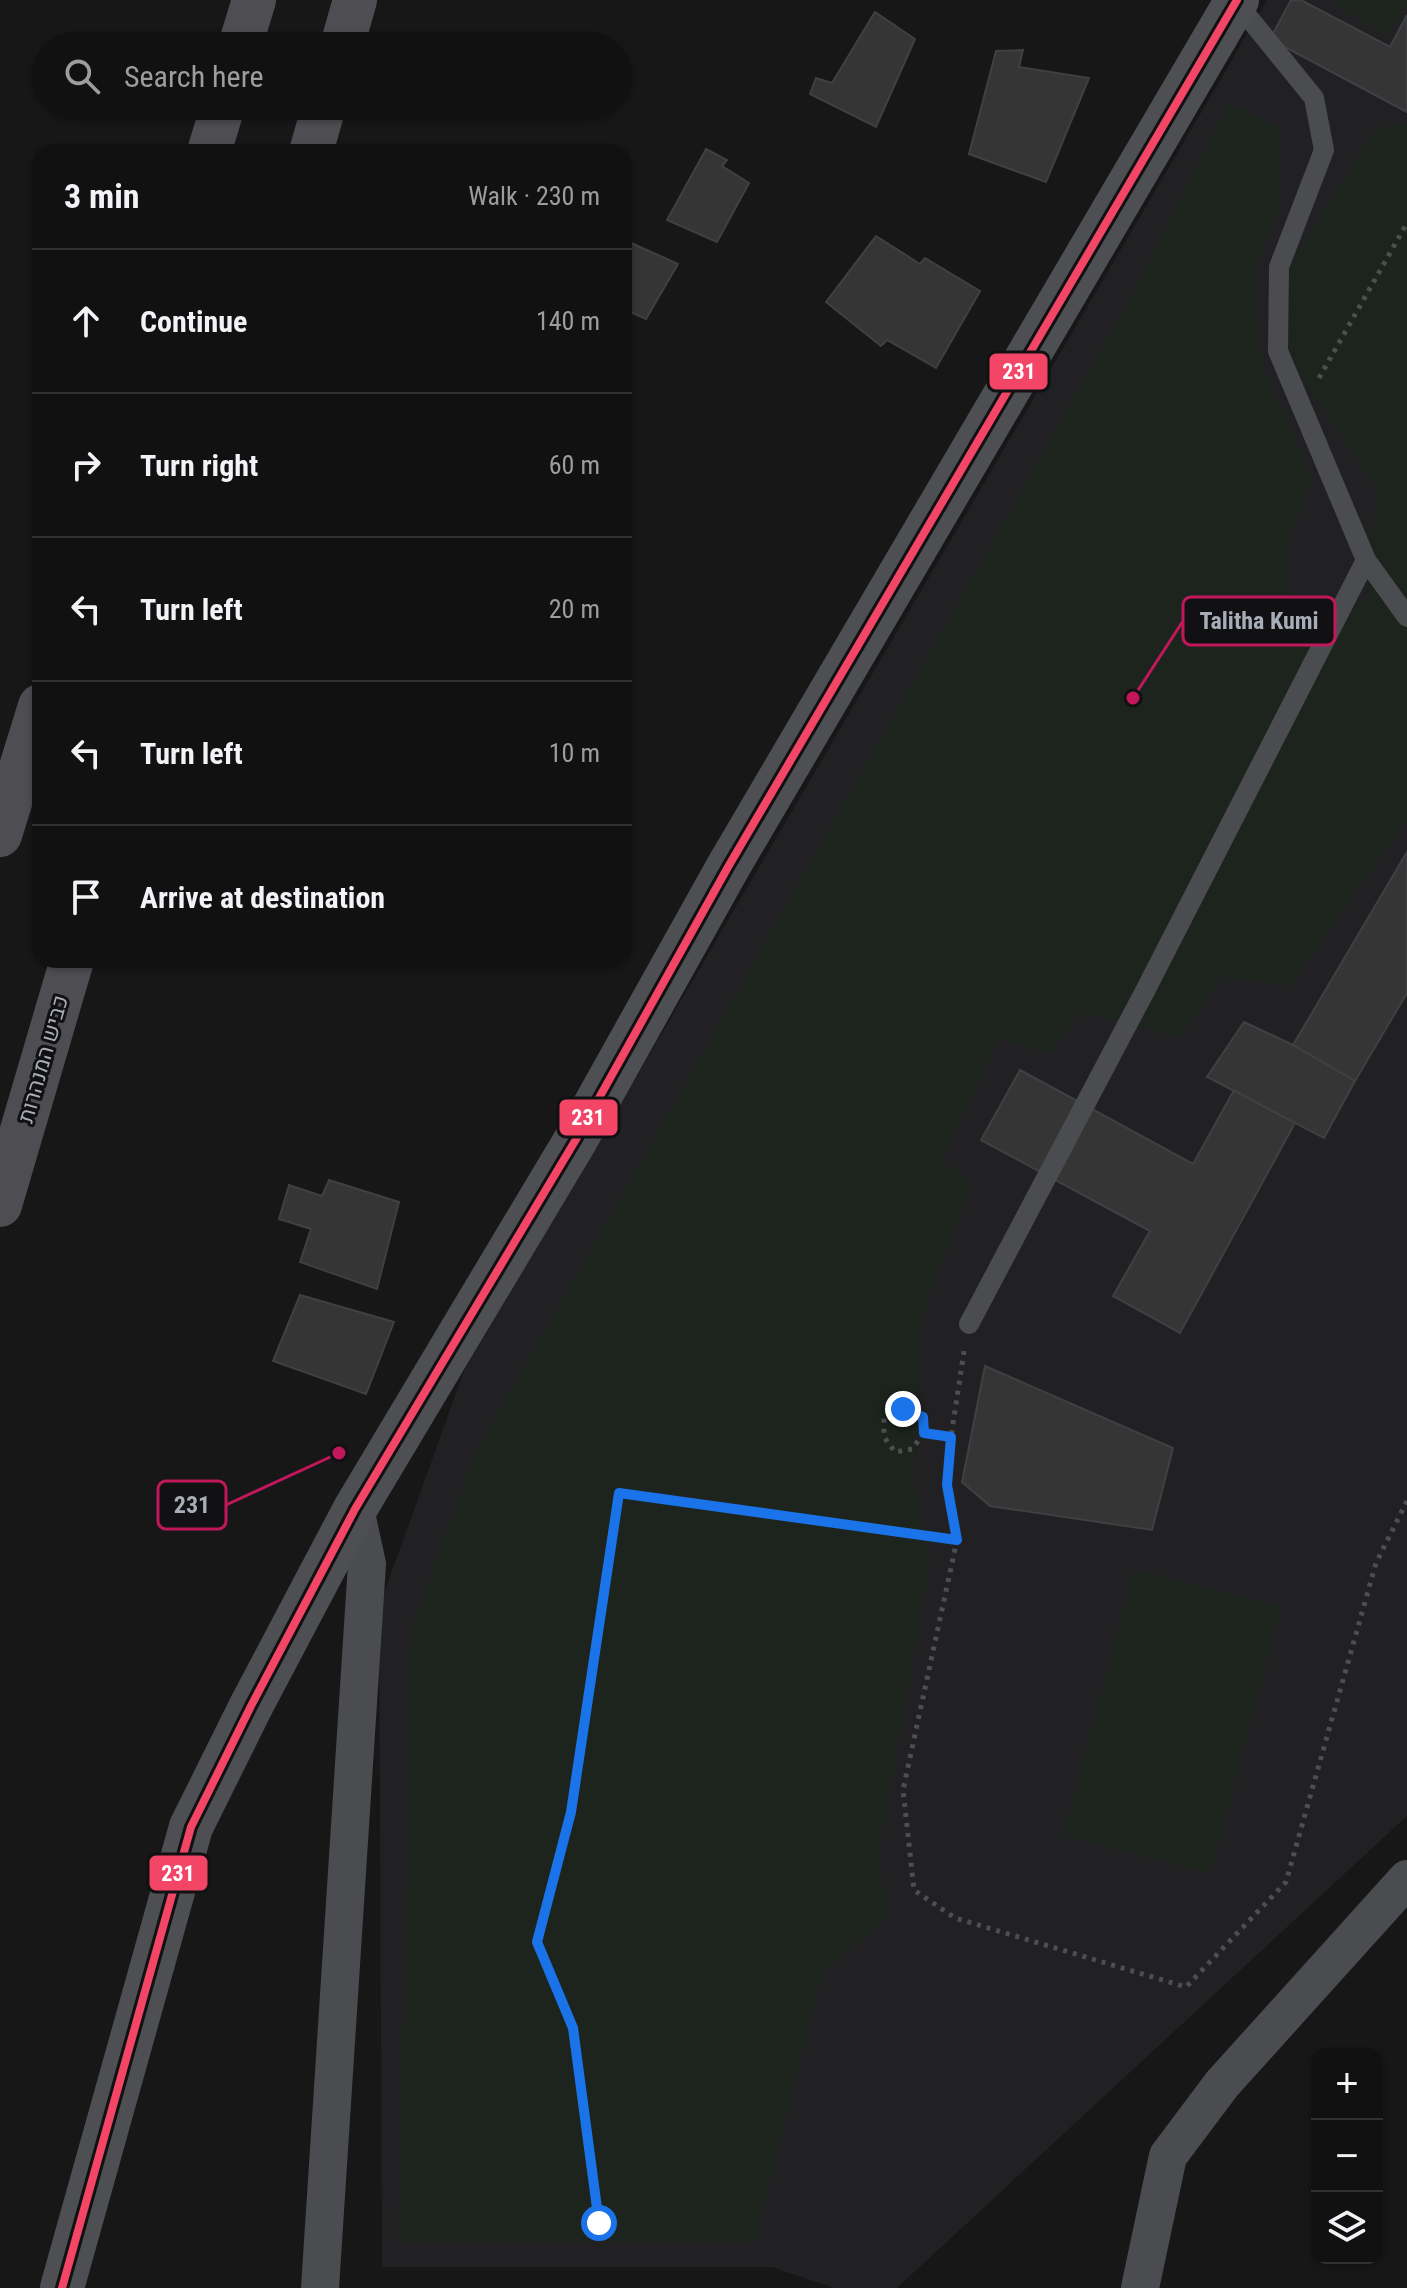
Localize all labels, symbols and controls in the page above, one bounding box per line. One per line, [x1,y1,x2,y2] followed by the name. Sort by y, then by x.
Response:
[32,32,632,120] search box
[60,54,104,98] icon: search
[124,59,264,94] text: Search here
[64,176,140,216] text: 3 min
[468,181,600,211] text: Walk · 230 m
[64,299,108,343] icon: ahead
[140,304,247,339] text: Continue
[536,306,600,336] text: 140 m
[988,352,1049,391] line badge: 231
[1002,359,1036,384] text: 231
[64,443,108,487] icon: right
[140,448,258,483] text: Turn right
[549,450,600,480] text: 60 m
[64,587,108,631] icon: left
[140,592,243,627] text: Turn left
[549,594,600,624] text: 20 m
[1183,597,1335,645] callout: Talitha Kumi
[1199,607,1319,635] text: Talitha Kumi
[64,731,108,775] icon: left
[140,736,243,771] text: Turn left
[549,738,600,768] text: 10 m
[64,875,108,919] icon: arrive
[140,880,385,915] text: Arrive at destination
[13,992,73,1126] street label: כביש המנהרות
[558,1098,619,1137] line badge: 231
[571,1105,605,1130] text: 231
[885,1391,921,1427] route end
[158,1481,226,1529] callout: 231
[174,1491,210,1519] text: 231
[148,1854,209,1892] line badge: 231
[161,1861,195,1886] text: 231
[1311,2048,1383,2264] map controls
[1311,2048,1383,2120] button: +
[1311,2120,1383,2192] button: −
[1311,2192,1383,2264] button: layers
[581,2205,617,2241] route start

